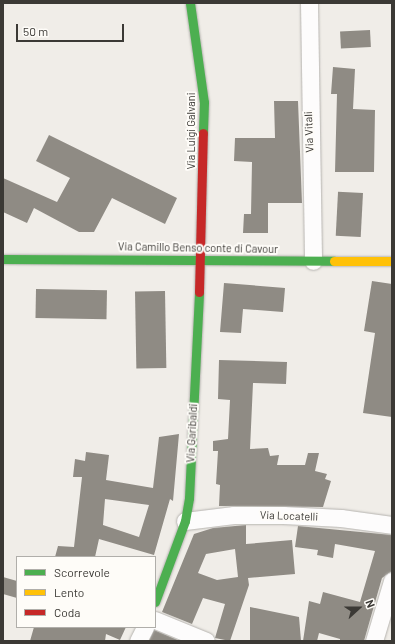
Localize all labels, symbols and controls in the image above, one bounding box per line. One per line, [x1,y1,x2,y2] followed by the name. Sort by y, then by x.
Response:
[18,16,126,42] scale bar
[23,24,48,38] text: 50 m
[184,92,198,170] street label: Via Luigi Galvani
[302,111,316,153] street label: Via Vitali
[118,240,278,256] street label: Via Camillo Benso conte di Cavour
[184,403,200,463] street label: Via Garibaldi
[260,508,318,524] street label: Via Locatelli
[16,556,156,628] legend
[54,565,110,579] text: Scorrevole
[54,585,84,599] text: Lento
[339,588,379,628] north arrow
[363,598,378,609] text: N
[54,605,81,619] text: Coda

